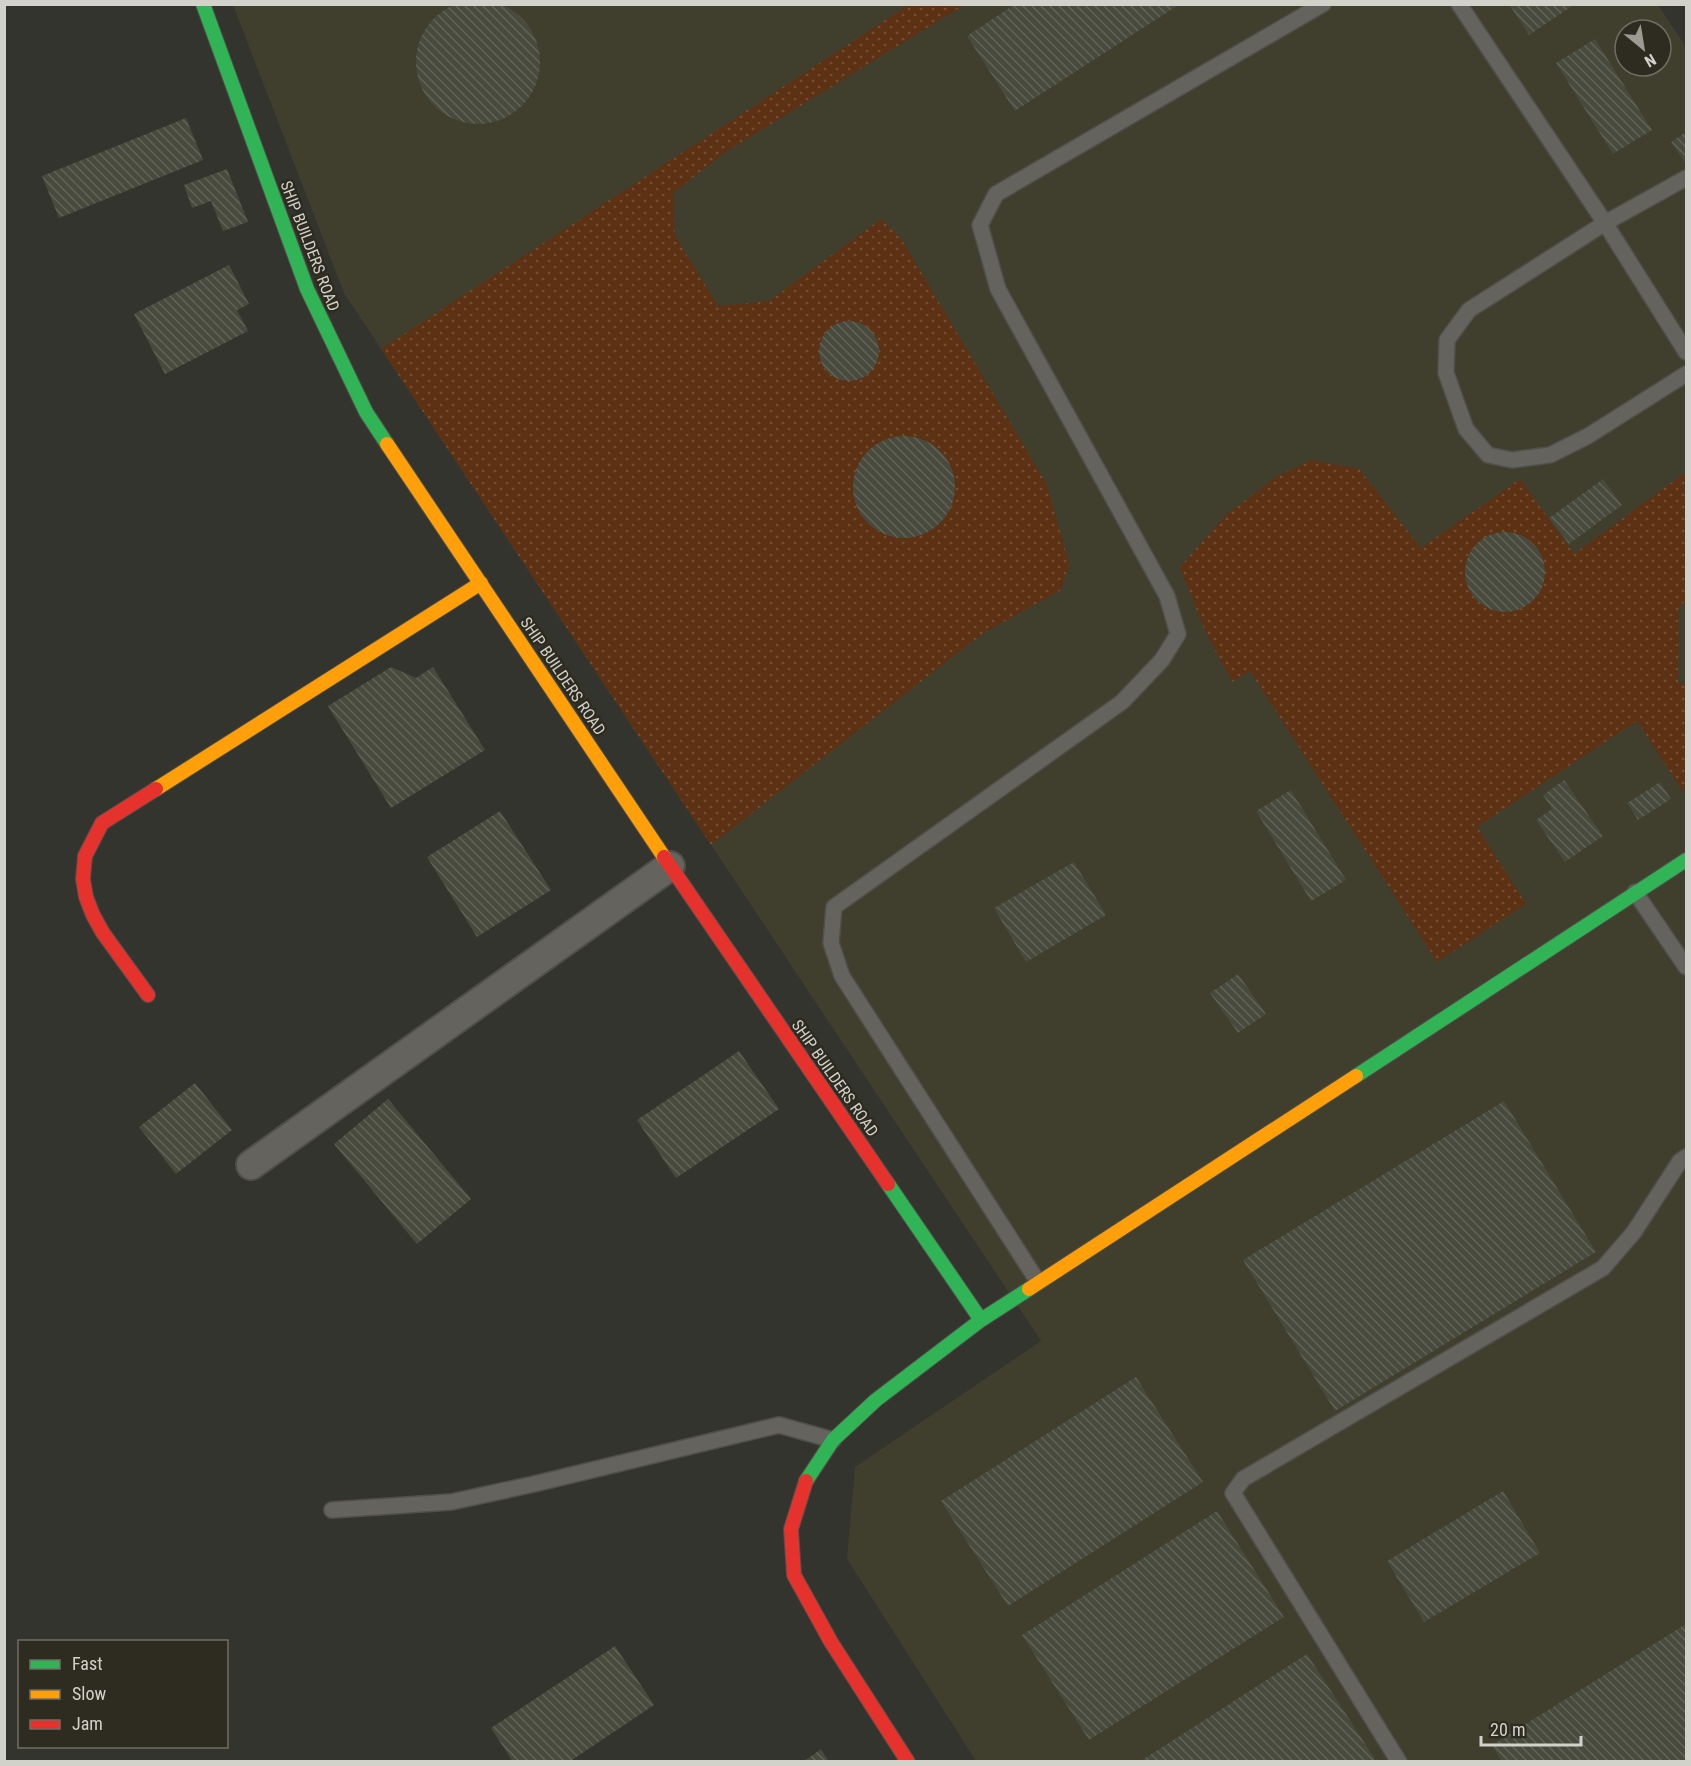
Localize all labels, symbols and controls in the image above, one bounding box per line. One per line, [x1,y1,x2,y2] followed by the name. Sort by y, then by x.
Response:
[1613,18,1673,78] north arrow
[1641,50,1659,71] text: N
[276,178,344,314] street label: SHIP BUILDERS ROAD
[517,614,609,738] street label: SHIP BUILDERS ROAD
[788,1016,882,1140] street label: SHIP BUILDERS ROAD
[18,1640,228,1748] legend
[72,1653,103,1674] text: Fast
[72,1683,107,1704] text: Slow
[1481,1709,1582,1747] scale bar
[72,1713,103,1734] text: Jam
[1490,1719,1525,1740] text: 20 m

